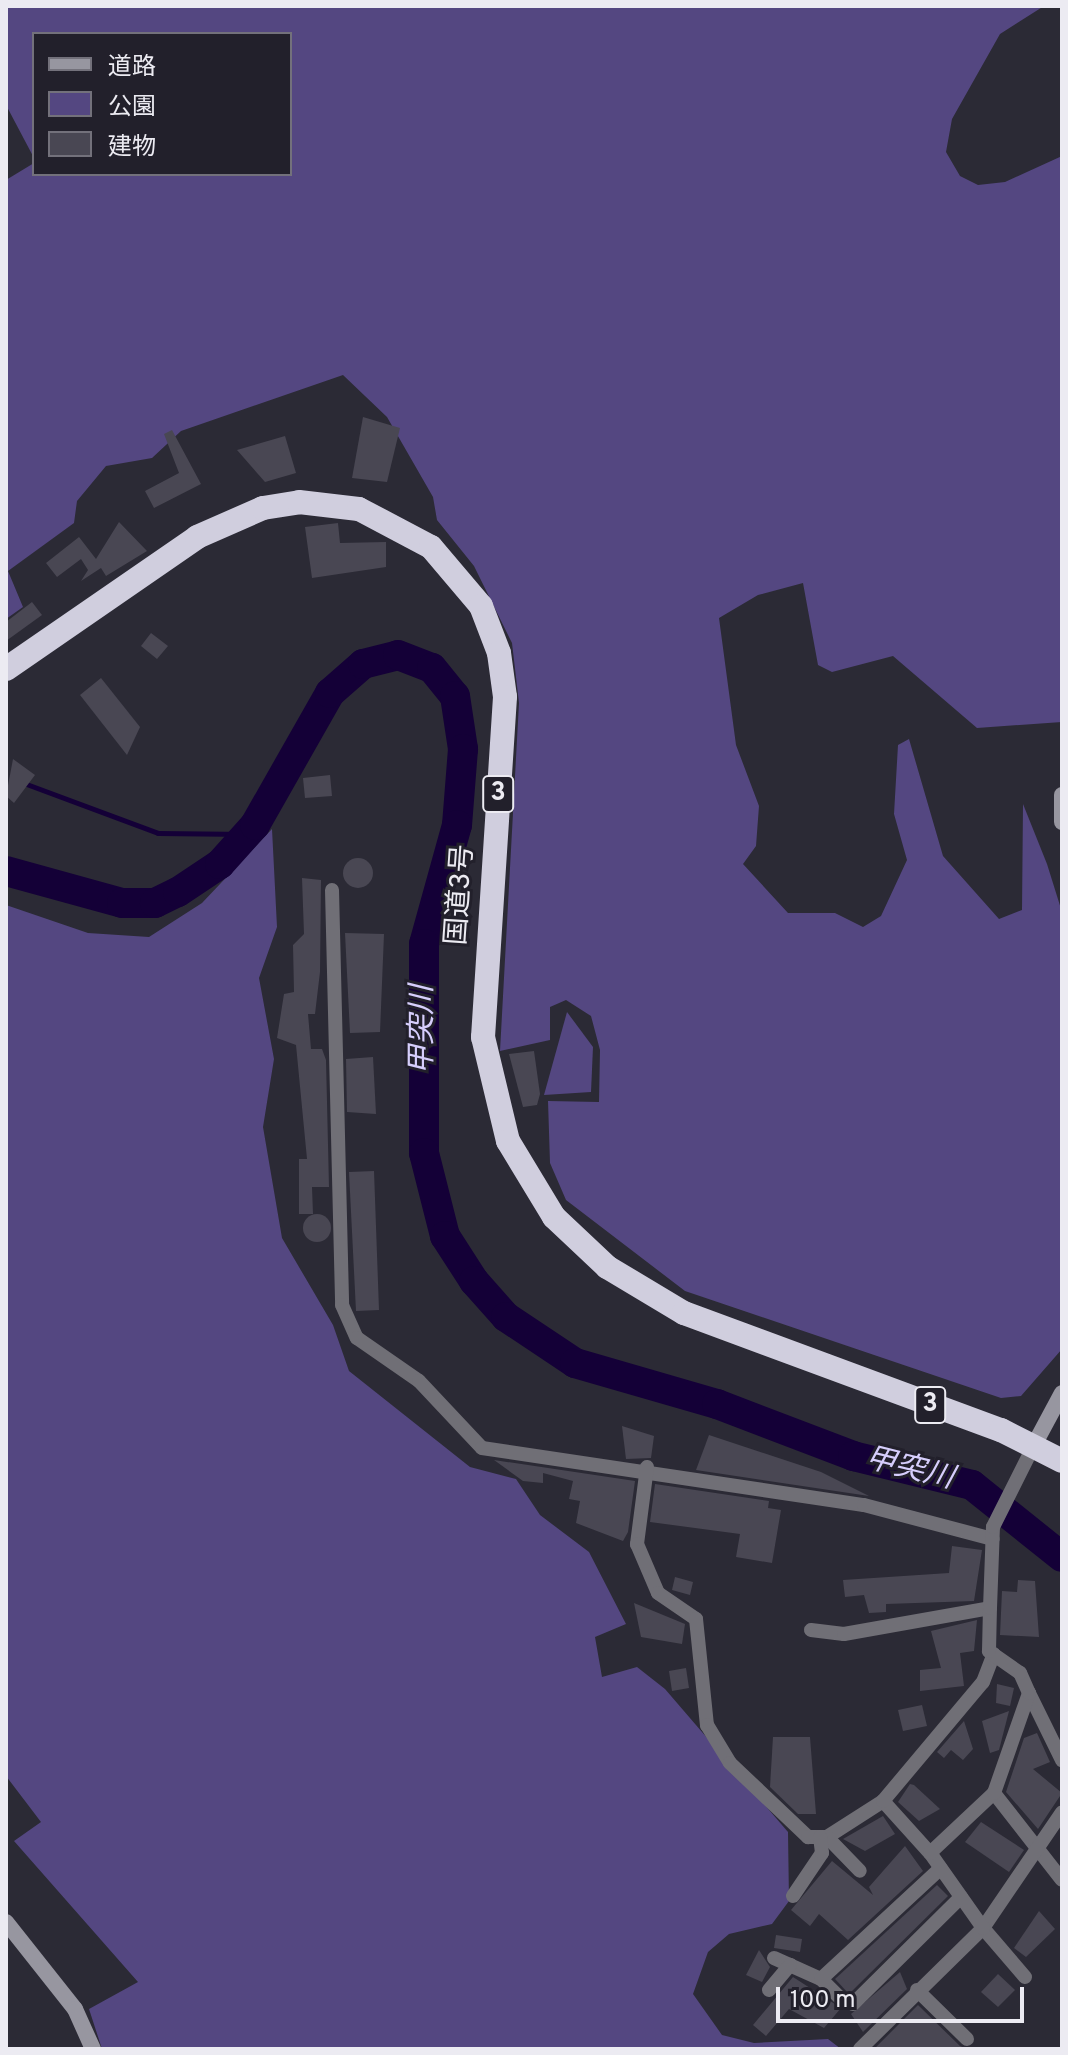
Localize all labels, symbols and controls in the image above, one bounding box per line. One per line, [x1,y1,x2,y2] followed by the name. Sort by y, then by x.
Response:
[32,32,292,176] legend
[108,53,156,83] text: 道路
[108,93,156,123] text: 公園
[108,133,156,163] text: 建物
[482,772,514,816] road number: 3
[441,844,481,946] street label: 国道3号
[406,985,442,1075] water label: 甲突川
[914,1383,946,1427] road number: 3
[861,1442,957,1498] water label: 甲突川
[780,1971,1028,2021] scale bar
[790,1986,856,2016] text: 100 m

